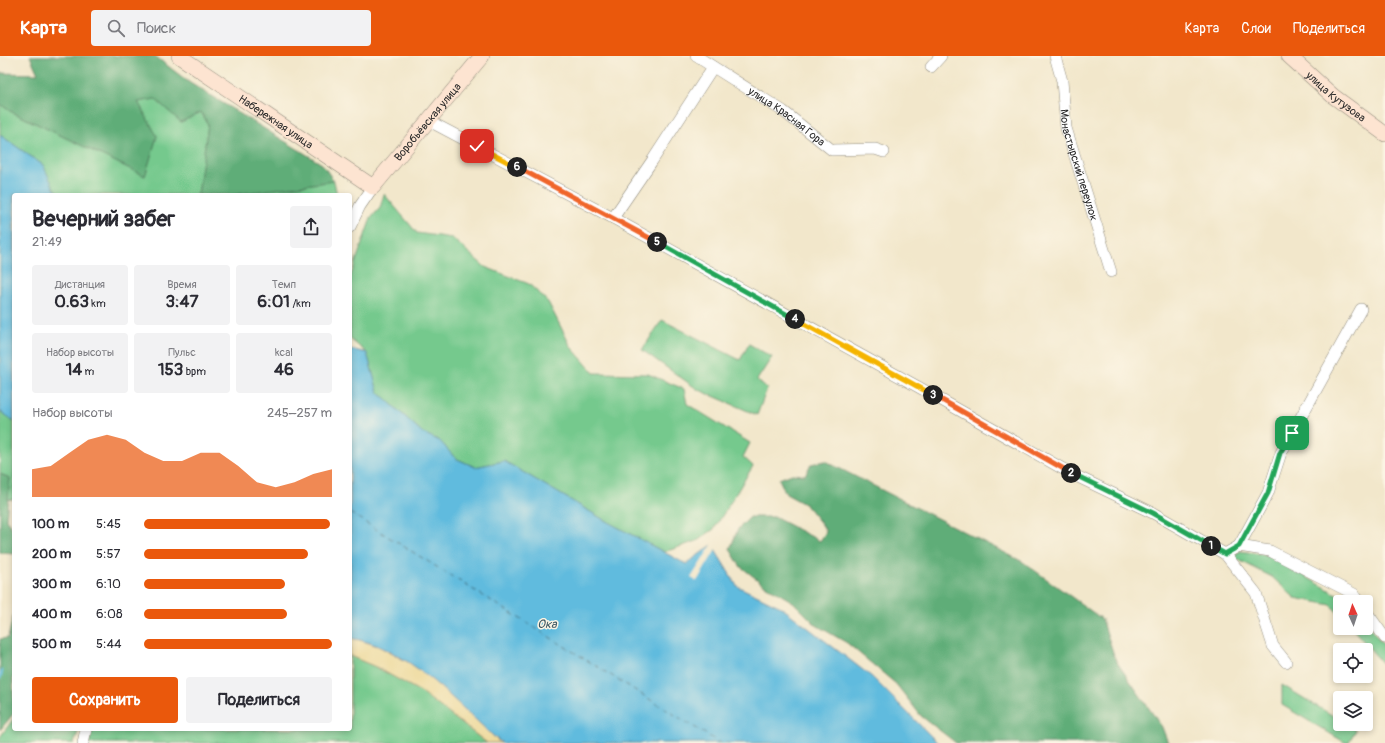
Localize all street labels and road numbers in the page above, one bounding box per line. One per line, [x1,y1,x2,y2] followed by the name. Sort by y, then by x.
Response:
[1302,68,1368,125] street label: улица Кутузова
[392,80,464,164] street label: Воробьёвская улица
[745,84,827,149] street label: улица Красная Гора
[236,92,315,152] street label: Набережная улица
[1057,109,1101,223] street label: Монастырский переулок

